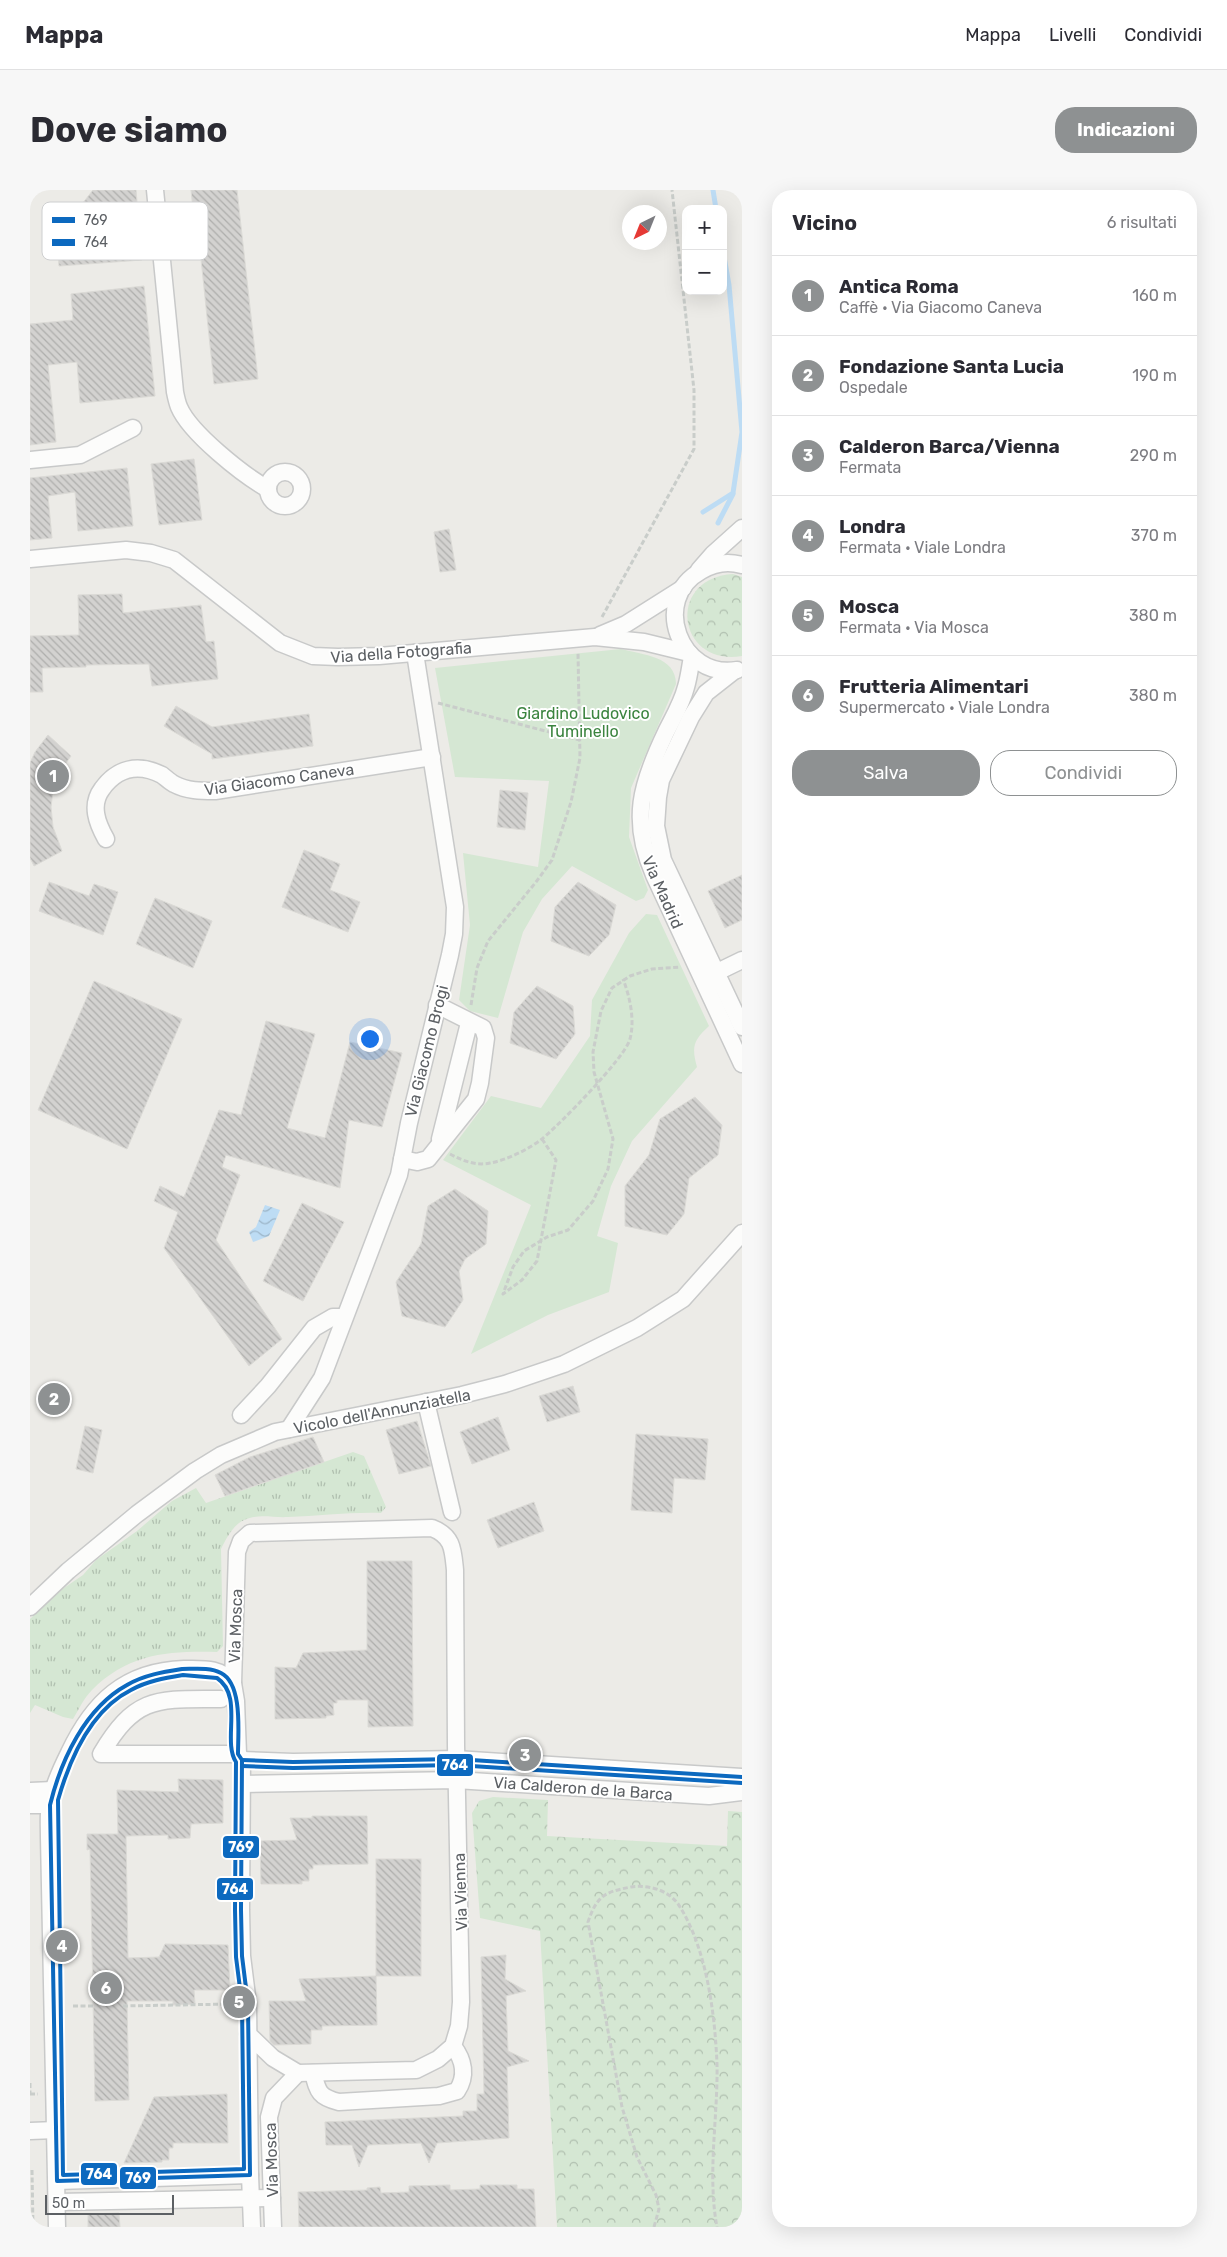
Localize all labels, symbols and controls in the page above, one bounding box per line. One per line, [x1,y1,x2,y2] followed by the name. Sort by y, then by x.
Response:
[25,21,103,49] text: Mappa
[965,24,1021,46] text: Mappa
[1049,24,1096,46] text: Livelli
[1124,24,1202,46] text: Condividi
[1055,107,1197,153] button: Indicazioni
[30,109,228,151] text: Dove siamo
[42,202,208,260] legend
[622,205,667,250] north arrow
[682,205,727,295] map controls
[682,205,727,250] button: +
[792,210,857,235] text: Vicino
[84,212,108,229] text: 769
[1107,213,1177,232] text: 6 risultati
[84,234,108,251] text: 764
[682,250,727,295] button: −
[839,275,959,298] text: Antica Roma
[804,286,812,305] text: 1
[1132,286,1177,305] text: 160 m
[839,298,1042,317] text: Caffè · Via Giacomo Caneva
[839,355,1064,378] text: Fondazione Santa Lucia
[803,366,813,385] text: 2
[1132,366,1177,385] text: 190 m
[839,378,908,397] text: Ospedale
[839,435,1060,458] text: Calderon Barca/Vienna
[803,446,813,465] text: 3
[1130,446,1177,465] text: 290 m
[839,458,901,477] text: Fermata
[839,515,906,538] text: Londra
[803,526,813,545] text: 4
[1131,526,1177,545] text: 370 m
[839,538,1006,557] text: Fermata · Viale Londra
[839,595,899,618] text: Mosca
[803,606,813,625] text: 5
[1129,606,1177,625] text: 380 m
[839,618,989,637] text: Fermata · Via Mosca
[330,638,472,667] street label: Via della Fotografia
[839,675,1029,698] text: Frutteria Alimentari
[803,686,813,705] text: 6
[1129,686,1177,705] text: 380 m
[839,698,1050,717] text: Supermercato · Viale Londra
[516,704,650,741] park label: Giardino Ludovico Tuminello
[792,750,980,796] button: Salva
[990,750,1177,796] button: Condividi
[37,757,69,795] pin: 1
[203,760,355,799] street label: Via Giacomo Caneva
[638,853,687,932] street label: Via Madrid
[401,983,452,1119] street label: Via Giacomo Brogi
[357,1026,383,1052] your location
[38,1380,70,1418] pin: 2
[292,1385,472,1438] street label: Vicolo dell'Annunziatella
[225,1588,246,1664] street label: Via Mosca
[509,1736,541,1774] pin: 3
[436,1753,474,1777] line badge: 764
[442,1757,469,1774] text: 764
[493,1773,673,1804] street label: Via Calderon de la Barca
[222,1835,260,1859] line badge: 769
[228,1839,254,1856] text: 769
[450,1853,471,1931] street label: Via Vienna
[216,1877,254,1901] line badge: 764
[222,1881,249,1898] text: 764
[46,1927,78,1965] pin: 4
[90,1969,122,2007] pin: 6
[223,1983,255,2021] pin: 5
[261,2122,282,2198] street label: Via Mosca
[80,2162,118,2186] line badge: 764
[86,2166,113,2183] text: 764
[119,2166,157,2190] line badge: 769
[125,2170,151,2187] text: 769
[45,2192,174,2215] scale bar
[52,2195,85,2212] text: 50 m

